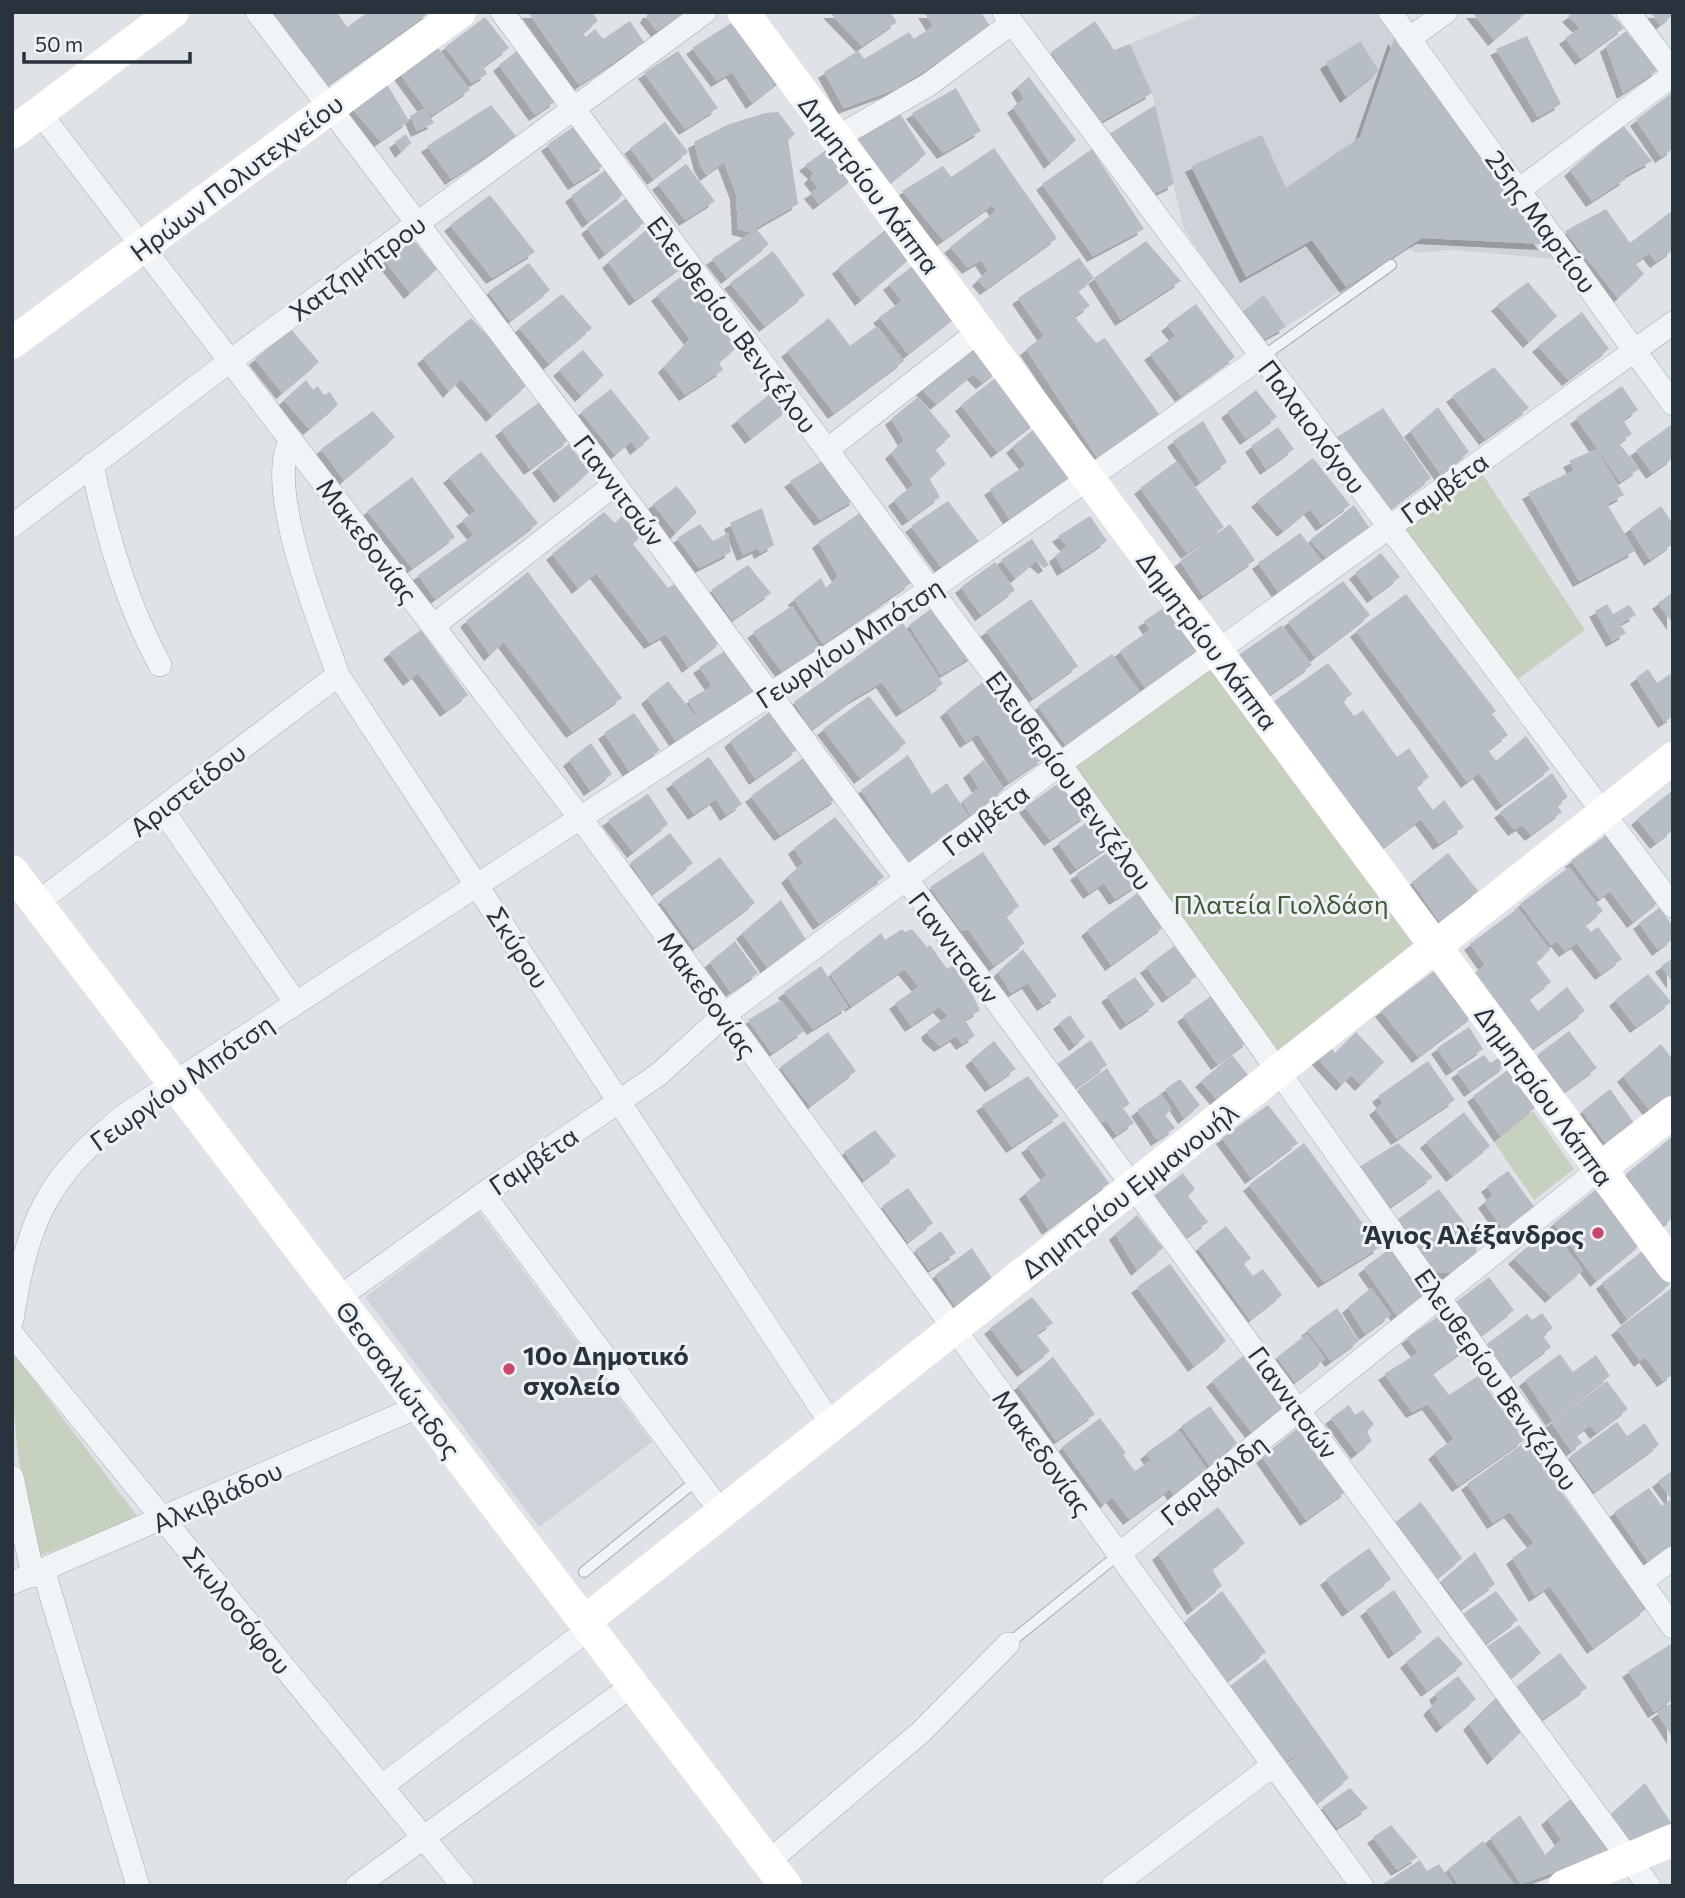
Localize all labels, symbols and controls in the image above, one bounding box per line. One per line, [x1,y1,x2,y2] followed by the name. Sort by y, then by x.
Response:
[24,21,191,65] scale bar
[35,31,83,56] text: 50 m
[124,87,348,267] street label: Ηρώων Πολυτεχνείου
[793,89,947,279] street label: Δημητρίου Λάππα
[1480,144,1604,298] street label: 25ης Μαρτίου
[283,207,431,327] street label: Χατζημήτρου
[641,210,825,438] street label: Ελευθερίου Βενιζέλου
[1253,353,1373,499] street label: Παλαιολόγου
[568,428,672,552] street label: Γιαννιτσών
[1394,445,1494,529] street label: Γαμβέτα
[311,472,425,608] street label: Μακεδονίας
[1131,545,1285,735] street label: Δημητρίου Λάππα
[750,570,948,714] street label: Γεωργίου Μπότση
[980,664,1160,896] street label: Ελευθερίου Βενιζέλου
[123,735,251,843] street label: Αριστείδου
[936,776,1034,862] street label: Γαμβέτα
[903,885,1007,1009] street label: Γιαννιτσών
[1173,888,1389,919] park label: Πλατεία Γιολδάση
[481,901,557,993] street label: Σκύρου
[652,925,764,1063] street label: Μακεδονίας
[1469,999,1621,1191] street label: Δημητρίου Λάππα
[84,1007,278,1157] street label: Γεωργίου Μπότση
[1014,1096,1244,1284] street label: Δημητρίου Εμμανουήλ
[483,1119,583,1201] street label: Γαμβέτα
[1362,1218,1584,1249] place label: Άγιος Αλέξανδρος
[1590,1225,1606,1241] marker: Άγιος Αλέξανδρος
[1409,1262,1585,1496] street label: Ελευθερίου Βενιζέλου
[330,1294,468,1464] street label: Θεσσαλιώτιδος
[523,1339,689,1400] place label: 10ο Δημοτικό σχολείο
[1243,1340,1345,1464] street label: Γιαννιτσών
[501,1361,517,1377] marker: 10ο Δημοτικό σχολείο
[987,1383,1099,1521] street label: Μακεδονίας
[1154,1427,1272,1531] street label: Γαριβάλδη
[147,1454,287,1538] street label: Αλκιβιάδου
[177,1540,299,1680] street label: Σκυλοσόφου

